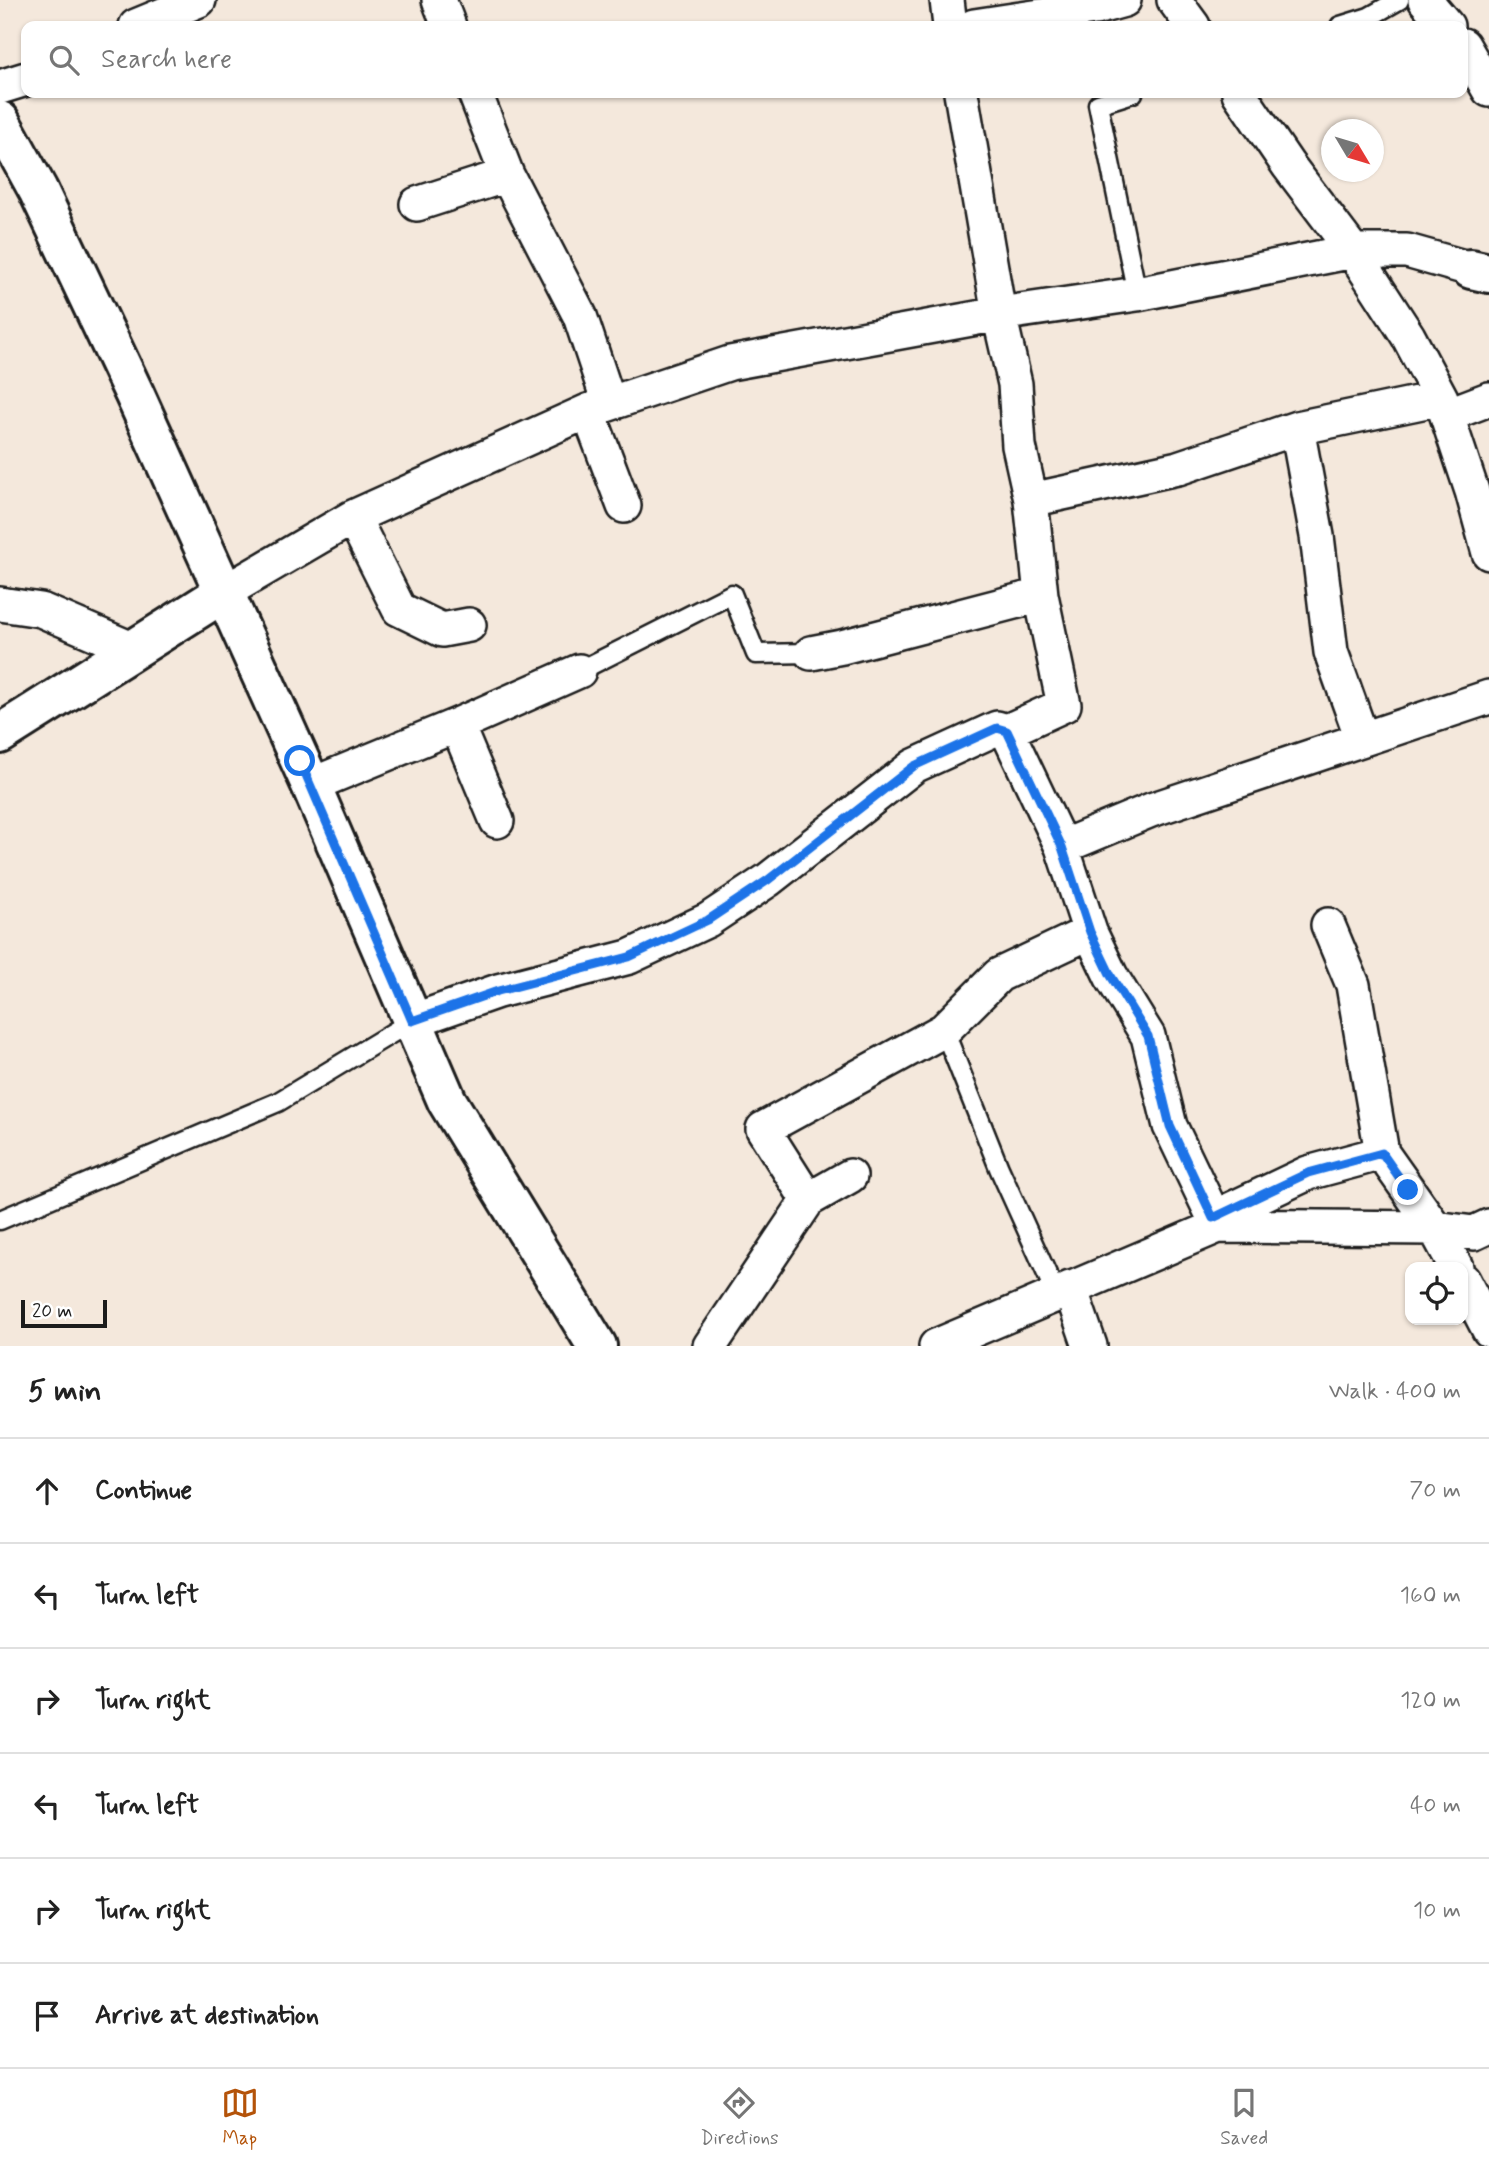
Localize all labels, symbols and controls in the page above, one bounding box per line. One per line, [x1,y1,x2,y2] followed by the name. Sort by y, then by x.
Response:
[21,21,1468,98] search box
[45,41,83,79] icon: search
[101,43,232,77] text: Search here
[1321,119,1384,182] north arrow
[284,745,315,776] route start
[1392,1174,1423,1205] route end
[1405,1262,1468,1325] map controls
[1405,1262,1468,1325] button: locate
[21,1297,107,1329] scale bar
[32,1299,72,1324] text: 20 m
[28,1372,102,1411] text: 5 min
[1329,1377,1461,1407] text: Walk · 400 m
[28,1472,66,1510] icon: ahead
[95,1474,192,1508] text: Continue
[1409,1476,1461,1506] text: 70 m
[28,1577,66,1615] icon: left
[95,1579,199,1613] text: Turn left
[1400,1581,1461,1611] text: 160 m
[28,1682,66,1720] icon: right
[95,1684,211,1718] text: Turn right
[1400,1686,1461,1716] text: 120 m
[28,1787,66,1825] icon: left
[95,1789,199,1823] text: Turn left
[1410,1791,1461,1821] text: 40 m
[28,1892,66,1930] icon: right
[95,1894,211,1928] text: Turn right
[1413,1896,1461,1926] text: 10 m
[28,1997,66,2035] icon: arrive
[95,1999,319,2033] text: Arrive at destination
[221,2084,259,2151] tab: Map
[700,2084,779,2151] tab: Directions
[1220,2084,1268,2151] tab: Saved

